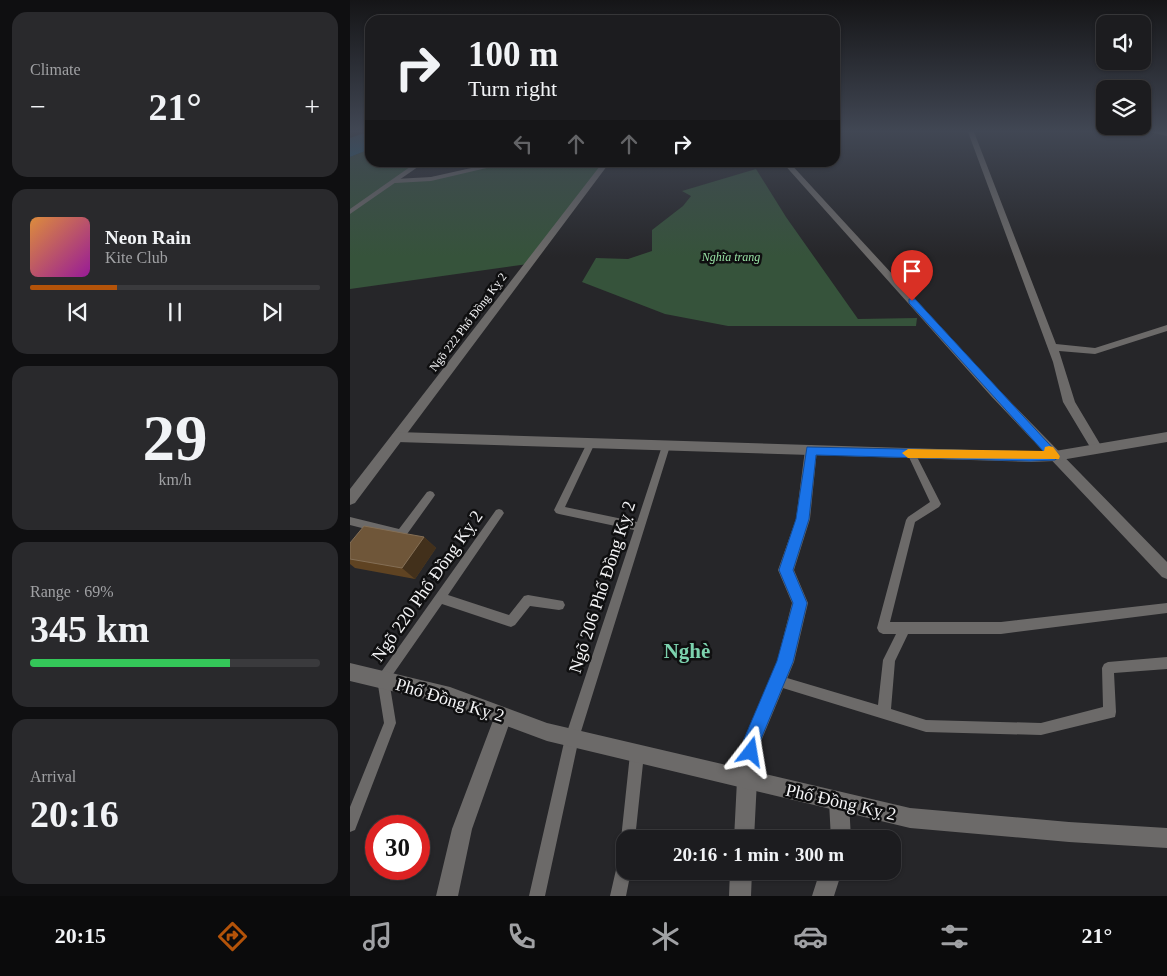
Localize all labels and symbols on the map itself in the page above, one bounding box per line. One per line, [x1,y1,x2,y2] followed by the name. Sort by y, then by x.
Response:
[701,250,760,264] park label: Nghĩa trang
[891,250,933,301] pin
[426,270,510,374] street label: Ngõ 222 Phố Đồng Kỵ 2
[565,499,639,675] street label: Ngõ 206 Phố Đồng Kỵ 2
[367,507,487,665] street label: Ngõ 220 Phố Đồng Kỵ 2
[664,639,710,663] district label: Nghè
[393,674,507,726] street label: Phố Đồng Kỵ 2
[724,725,776,777] position arrow
[784,780,898,824] street label: Phố Đồng Kỵ 2
[365,815,430,880] speed limit sign: 30

